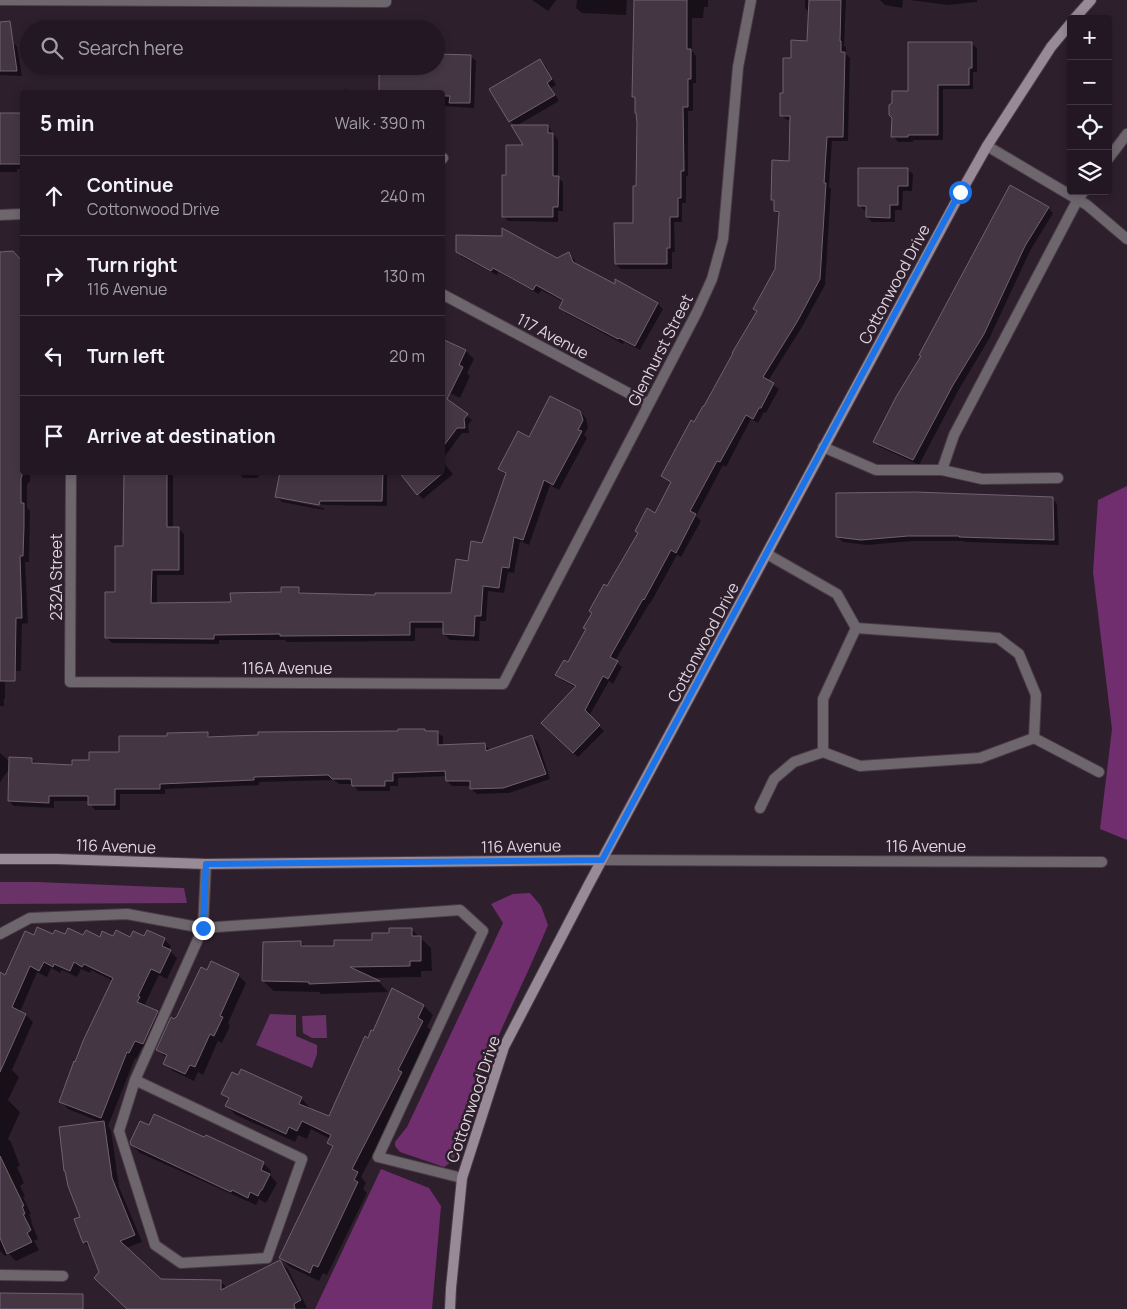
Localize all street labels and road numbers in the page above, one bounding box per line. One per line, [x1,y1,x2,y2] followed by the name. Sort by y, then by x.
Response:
[853,220,935,348] street label: Cottonwood Drive
[622,290,698,410] street label: Glenhurst Street
[513,308,593,364] street label: 117 Avenue
[45,533,67,621] street label: 232A Street
[662,578,744,706] street label: Cottonwood Drive
[242,657,332,679] street label: 116A Avenue
[75,834,157,858] street label: 116 Avenue
[481,834,561,858] street label: 116 Avenue
[886,835,966,857] street label: 116 Avenue
[441,1033,505,1165] street label: Cottonwood Drive

